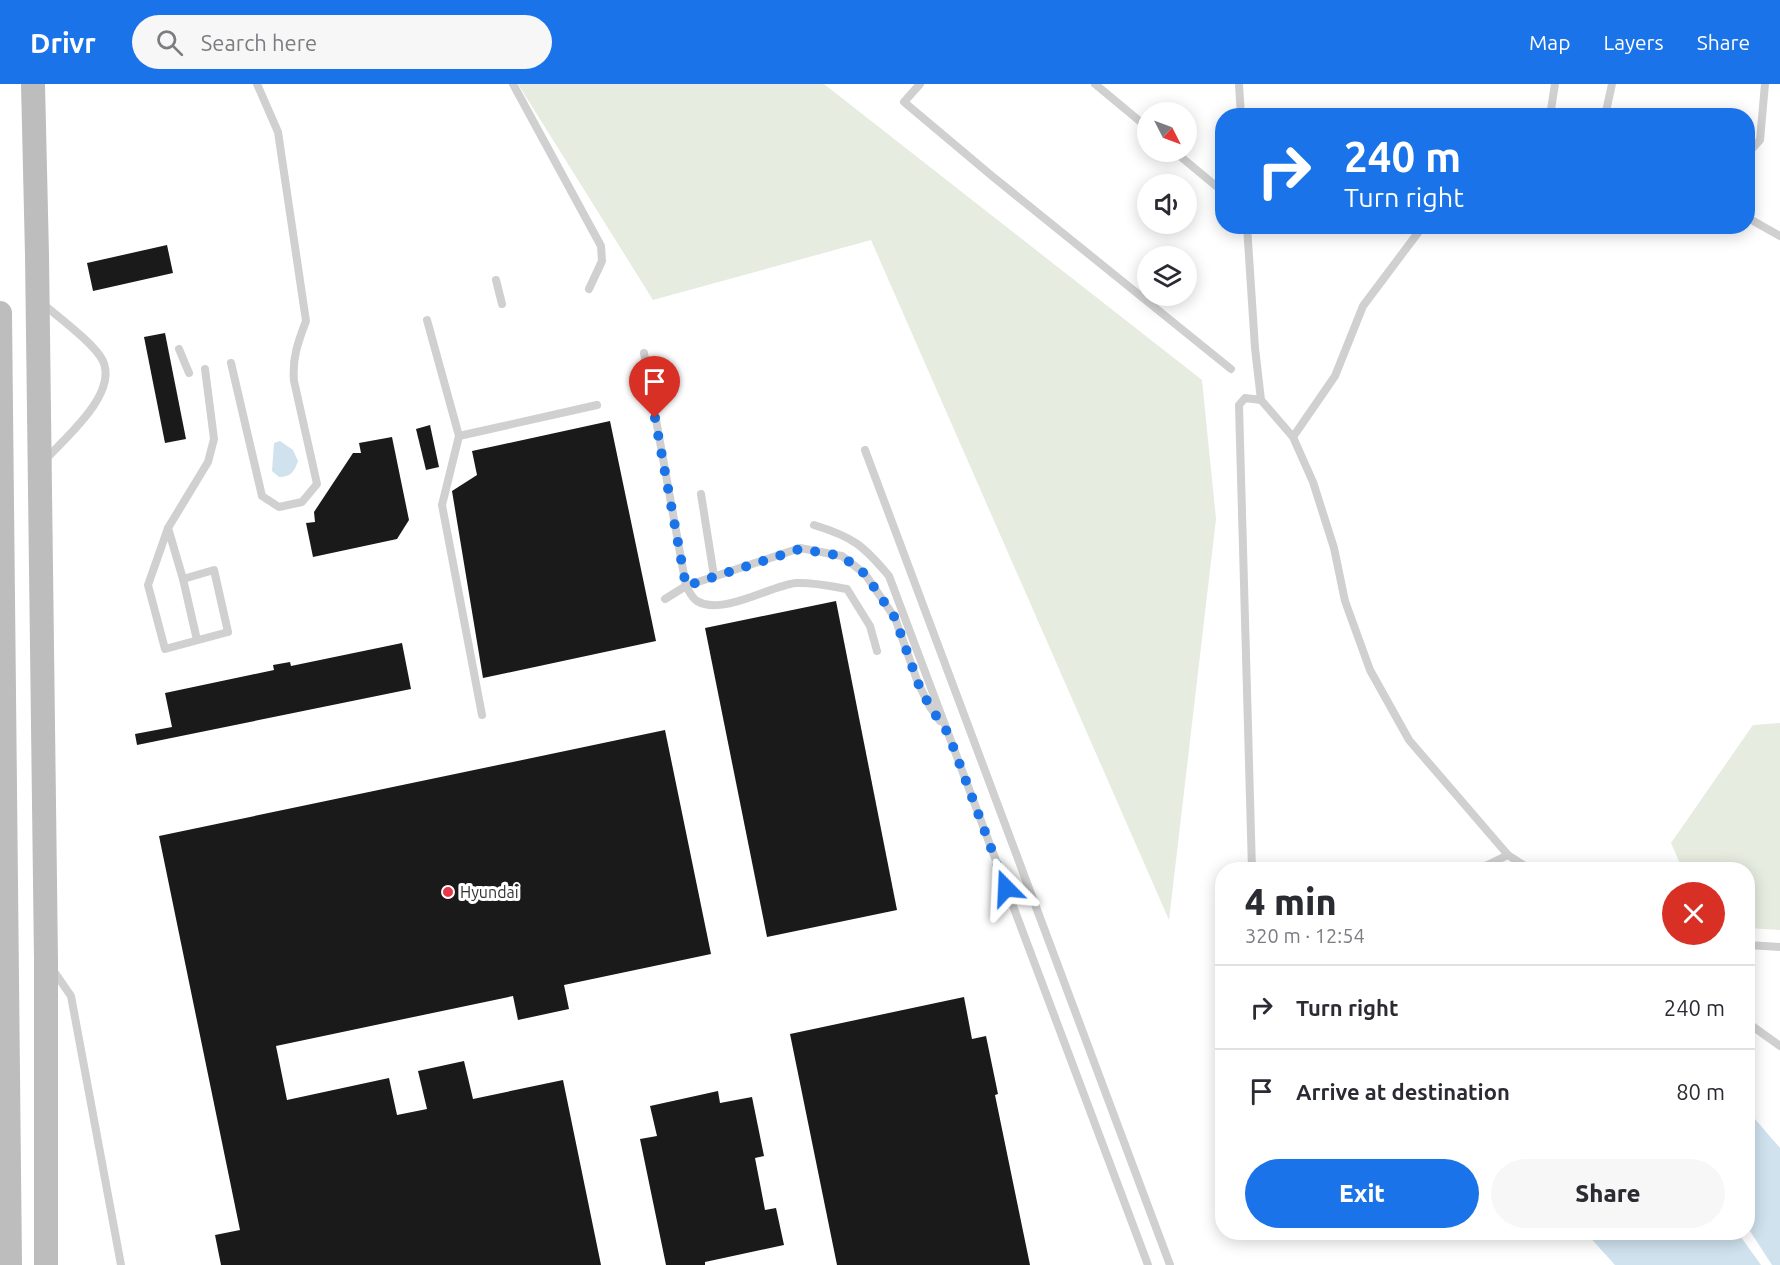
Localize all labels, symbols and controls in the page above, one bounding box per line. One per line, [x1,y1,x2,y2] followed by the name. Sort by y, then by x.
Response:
[132,15,552,69] search box
[153,26,186,59] icon: search
[30,27,96,58] text: Drivr
[201,30,317,55] text: Search here
[1529,30,1570,54] text: Map
[1603,30,1664,54] text: Layers
[1697,30,1750,54] text: Share
[1137,102,1197,162] north arrow
[1137,102,1197,306] map controls
[1245,132,1323,210] icon: right
[1344,133,1461,180] text: 240 m
[1137,174,1197,234] button: sound
[1344,182,1464,212] text: Turn right
[1137,246,1197,306] button: layers
[629,356,680,418] pin
[638,365,671,398] icon: arrive
[974,856,1038,920] position arrow
[1245,881,1337,922] text: 4 min
[1662,882,1725,945] button: close
[460,883,519,901] place label: Hyundai
[441,885,455,899] marker: Hyundai
[1245,924,1365,947] text: 320 m · 12:54
[1245,991,1278,1024] icon: right
[1296,995,1398,1020] text: Turn right
[1664,995,1725,1020] text: 240 m
[1245,1075,1278,1108] icon: arrive
[1296,1079,1510,1104] text: Arrive at destination
[1676,1079,1725,1104] text: 80 m
[1245,1159,1479,1228] button: Exit
[1491,1159,1725,1228] button: Share

